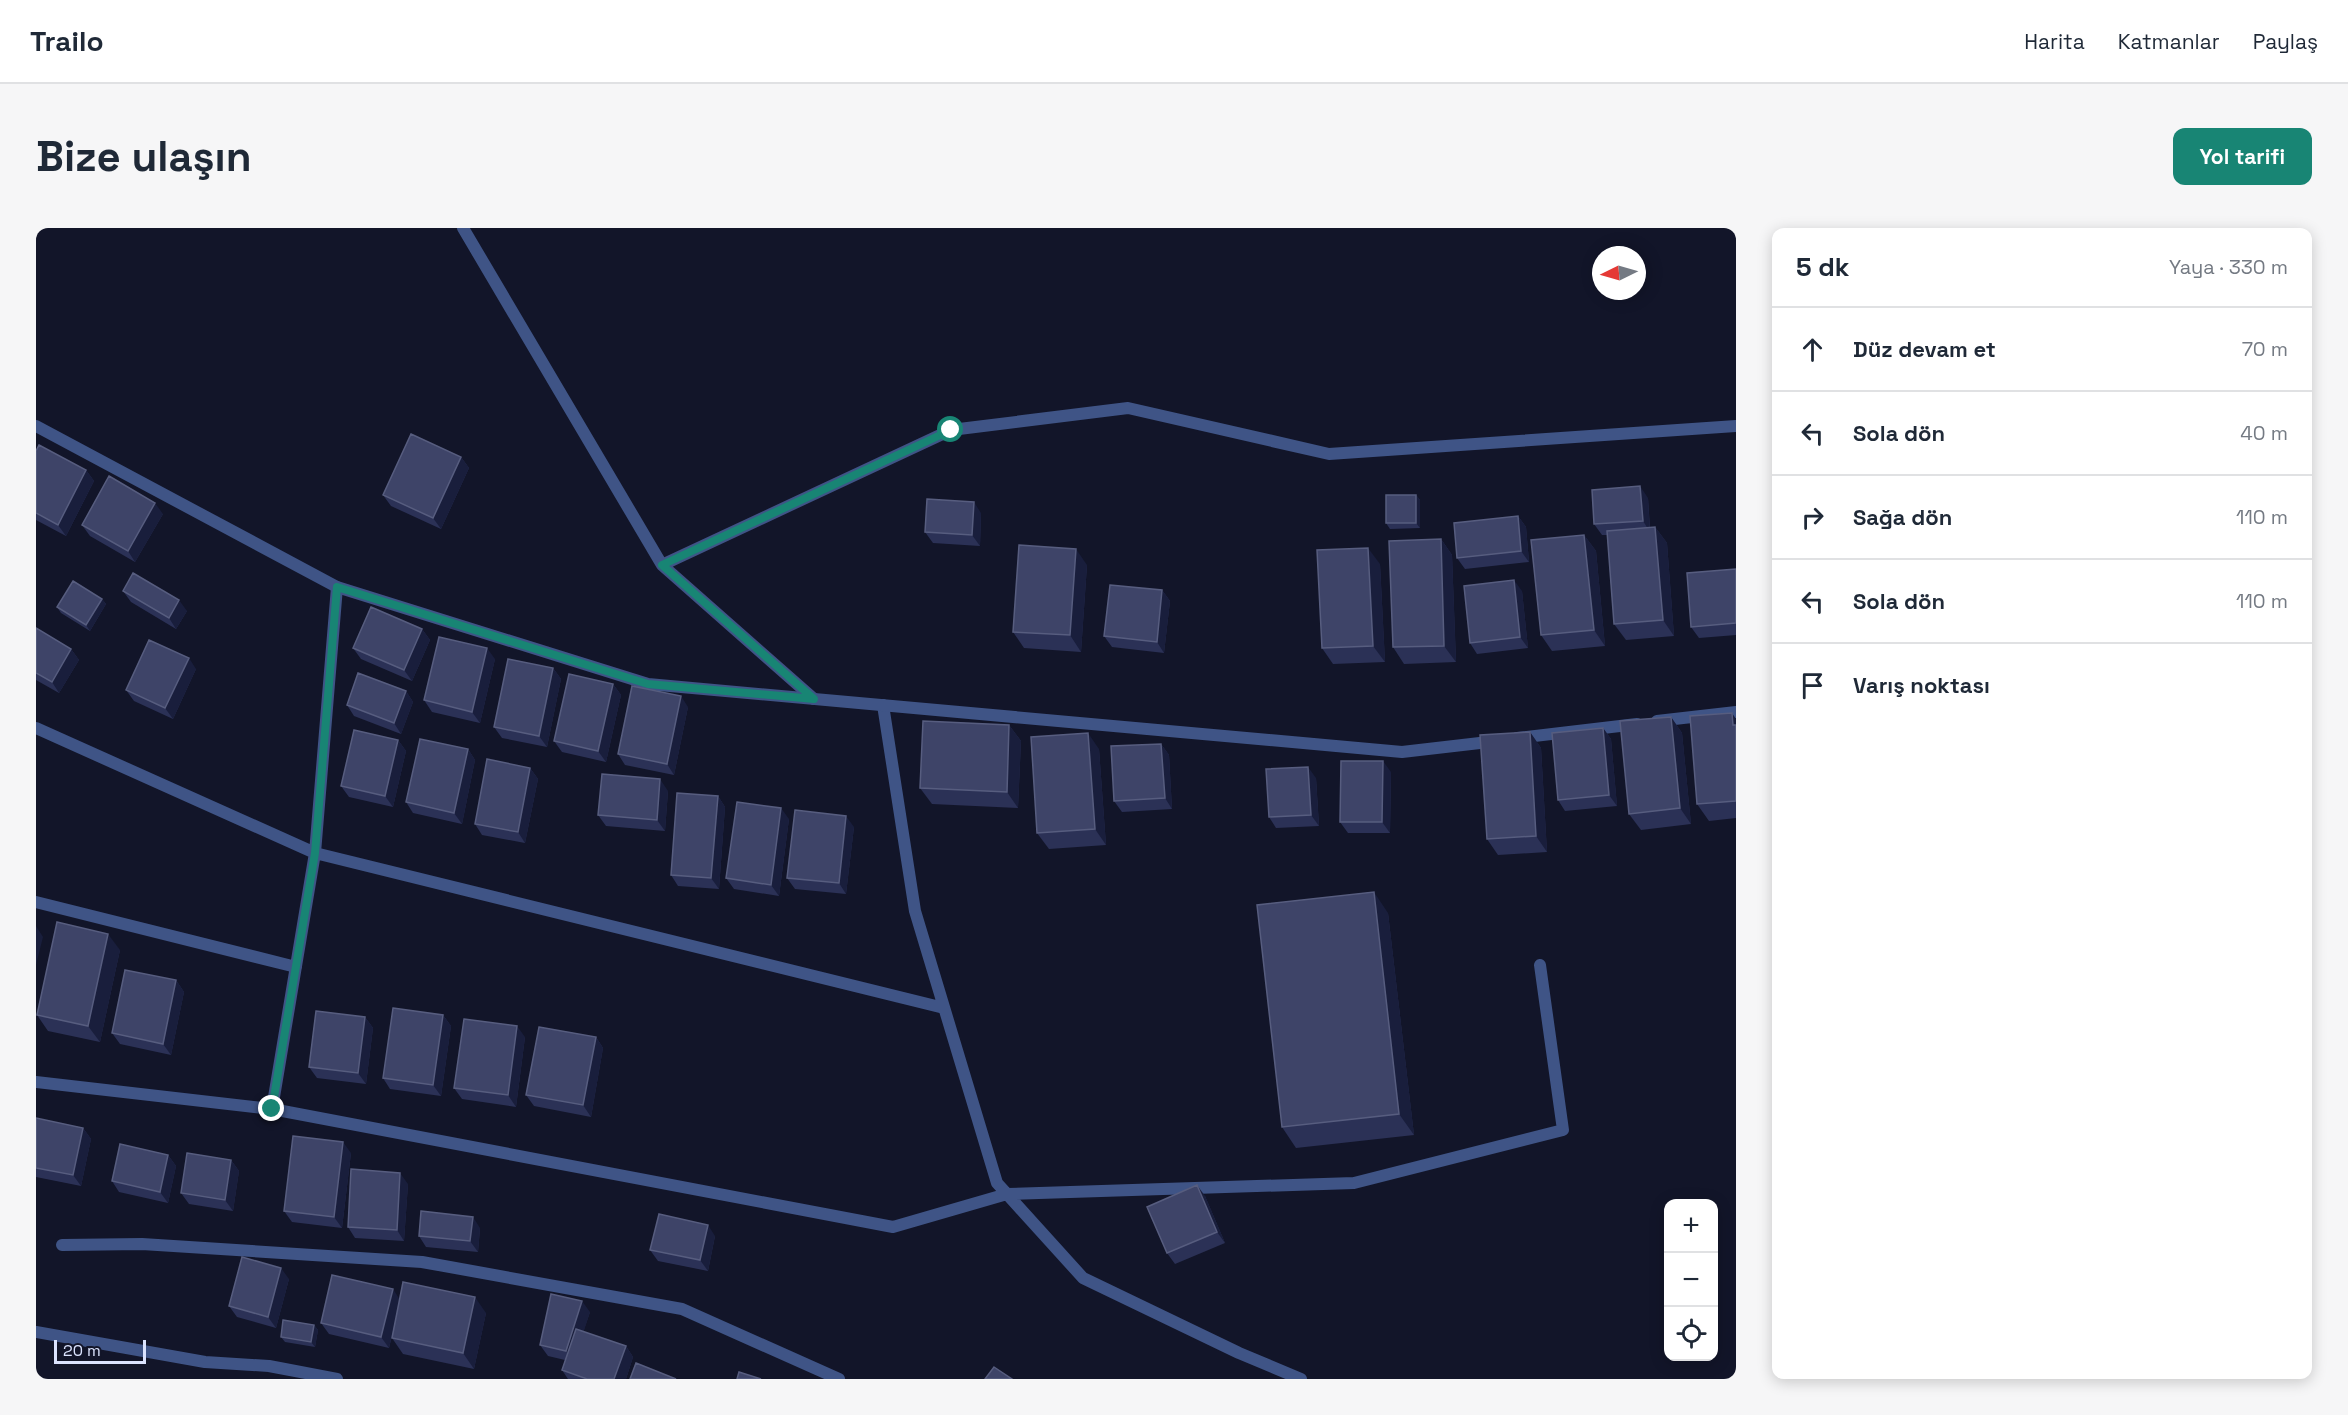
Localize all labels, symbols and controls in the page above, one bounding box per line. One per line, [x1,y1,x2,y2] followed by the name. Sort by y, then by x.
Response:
[30,23,104,59] text: Trailo
[2024,28,2085,55] text: Harita
[2118,28,2220,55] text: Katmanlar
[2253,28,2318,55] text: Paylaş
[2173,128,2312,185] button: Yol tarifi
[36,130,252,183] text: Bize ulaşın
[1592,246,1646,300] north arrow
[1796,250,1849,284] text: 5 dk
[2169,254,2288,280] text: Yaya · 330 m
[1796,333,1829,366] icon: ahead
[1853,335,1996,363] text: Düz devam et
[2242,336,2288,362] text: 70 m
[937,416,963,442] route start
[1796,417,1829,450] icon: left
[1853,419,1945,447] text: Sola dön
[2240,420,2288,446] text: 40 m
[1796,501,1829,534] icon: right
[1853,503,1952,531] text: Sağa dön
[2236,504,2288,530] text: 110 m
[1796,585,1829,618] icon: left
[1853,587,1945,615] text: Sola dön
[2236,588,2288,614] text: 110 m
[1796,669,1829,702] icon: arrive
[1853,671,1990,699] text: Varış noktası
[258,1095,284,1121] route end
[1664,1199,1718,1361] map controls
[1664,1199,1718,1253] button: +
[1664,1253,1718,1307] button: −
[1664,1307,1718,1361] button: locate
[54,1337,146,1364] scale bar
[63,1340,101,1361] text: 20 m

